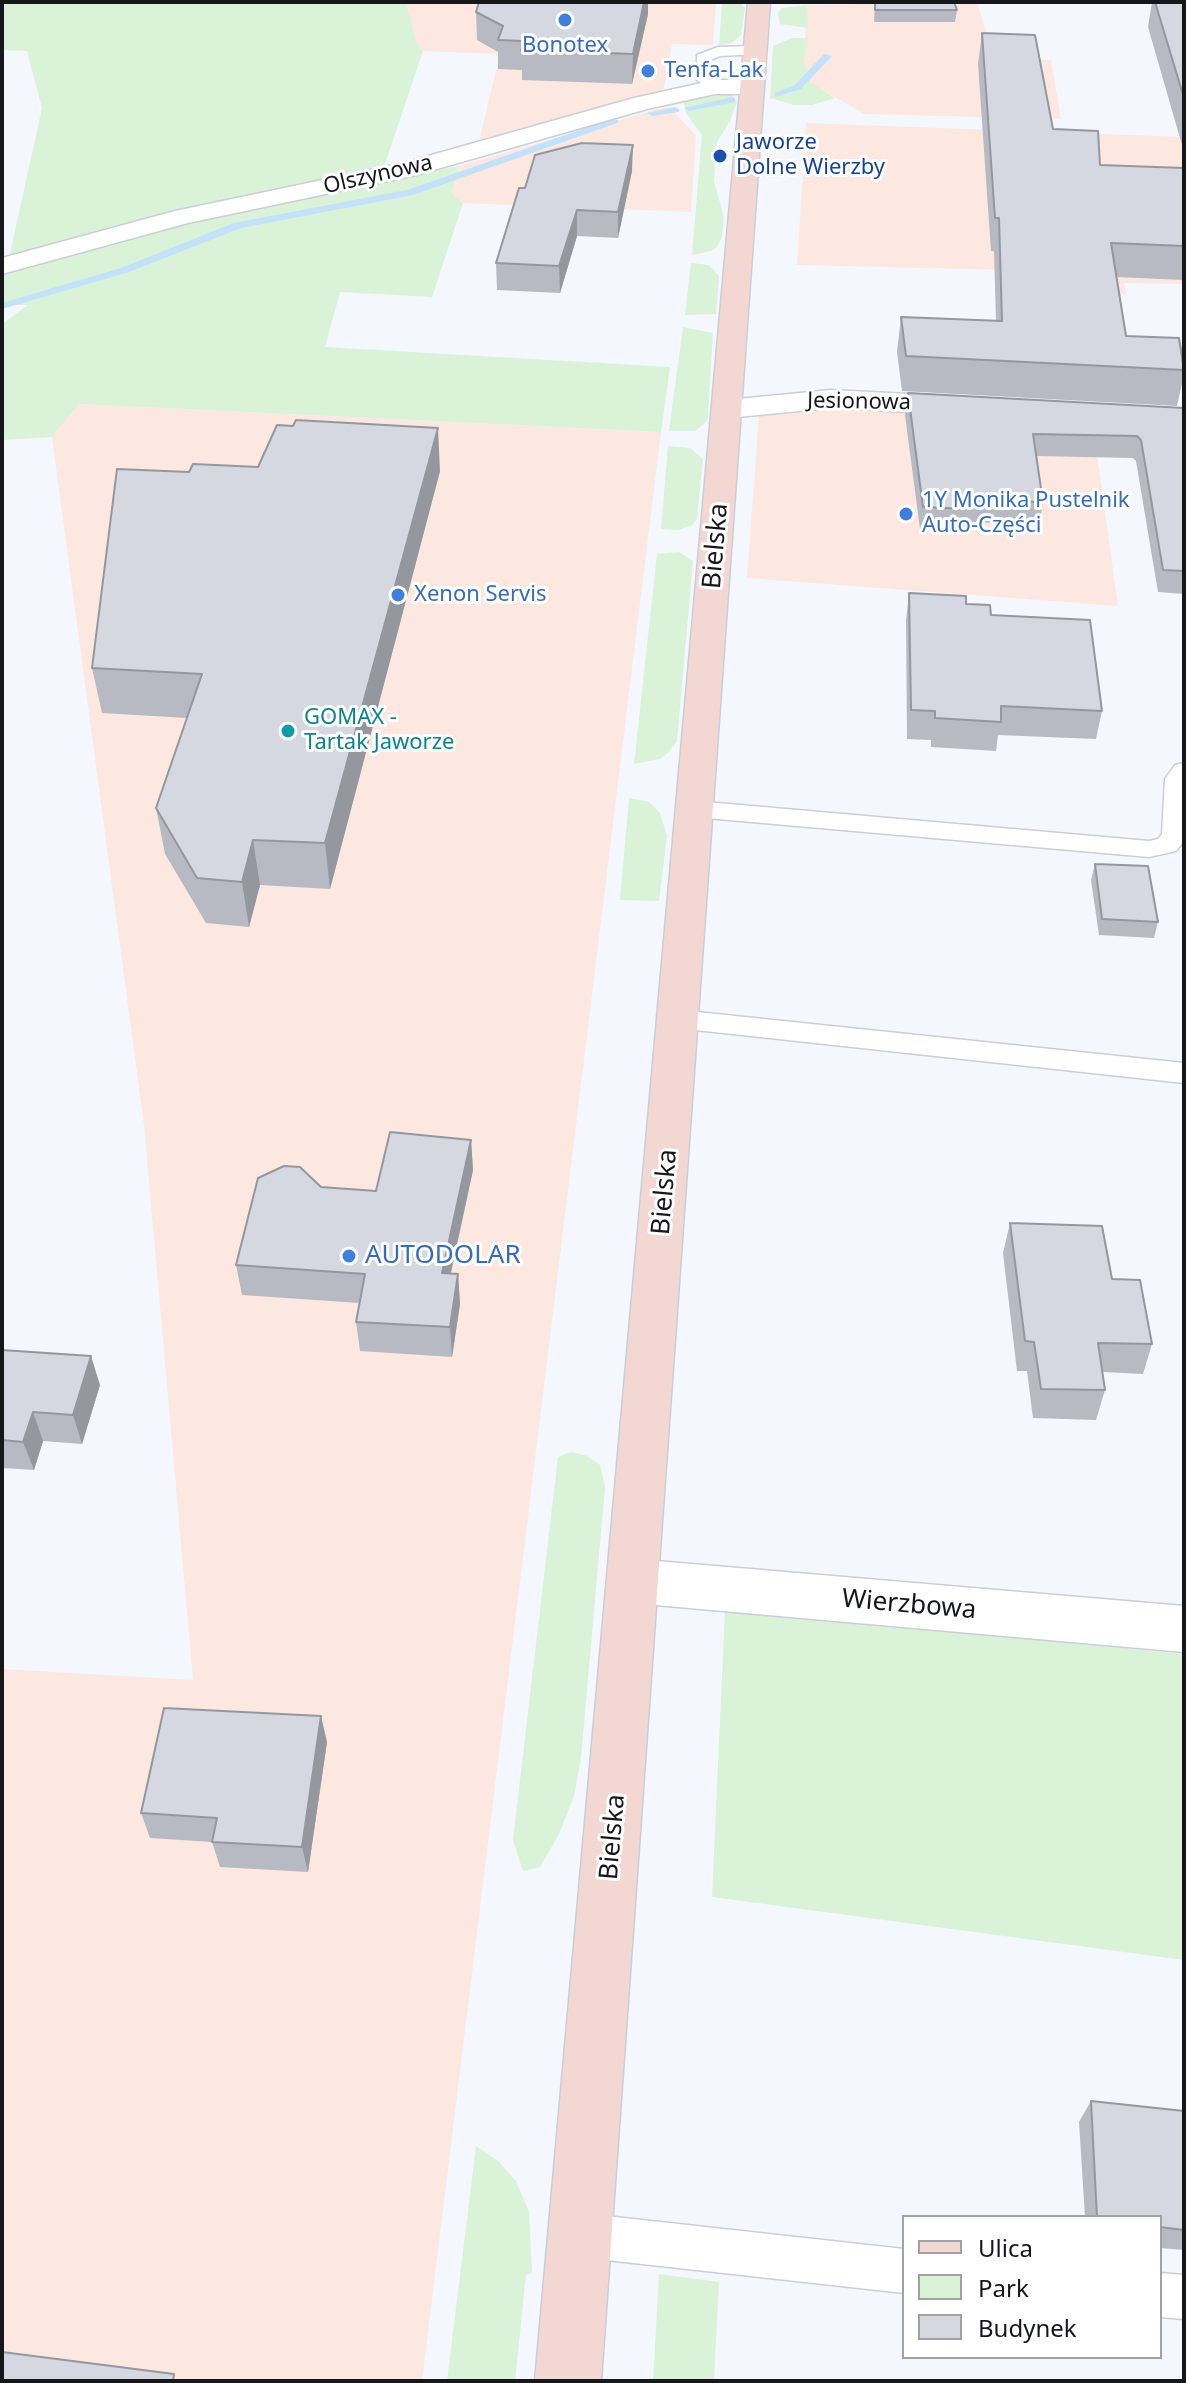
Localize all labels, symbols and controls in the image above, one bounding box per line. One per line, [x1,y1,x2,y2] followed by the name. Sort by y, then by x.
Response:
[556,11,574,29] marker: Bonotex
[522,33,608,59] place label: Bonotex
[664,58,763,84] place label: Tenfa-Lak
[639,62,657,80] marker: Tenfa-Lak
[736,130,885,182] place label: Jaworze Dolne Wierzby
[711,147,729,165] marker: Jaworze Dolne Wierzby
[321,150,435,200] street label: Olszynowa
[807,388,911,416] street label: Jesionowa
[922,488,1130,540] place label: 1Y Monika Pustelnik Auto-Części
[697,502,735,590] street label: Bielska
[897,505,915,523] marker: 1Y Monika Pustelnik Auto-Części
[414,582,546,608] place label: Xenon Servis
[389,586,407,604] marker: Xenon Servis
[304,705,454,756] place label: GOMAX - Tartak Jaworze
[279,722,297,740] marker: GOMAX - Tartak Jaworze
[646,1148,684,1236] street label: Bielska
[365,1240,521,1272] place label: AUTODOLAR
[340,1247,358,1265] marker: AUTODOLAR
[841,1584,977,1626] street label: Wierzbowa
[594,1793,632,1881] street label: Bielska
[902,2215,1162,2359] legend
[978,2231,1033,2264] text: Ulica
[978,2271,1029,2304] text: Park
[978,2311,1077,2344] text: Budynek

